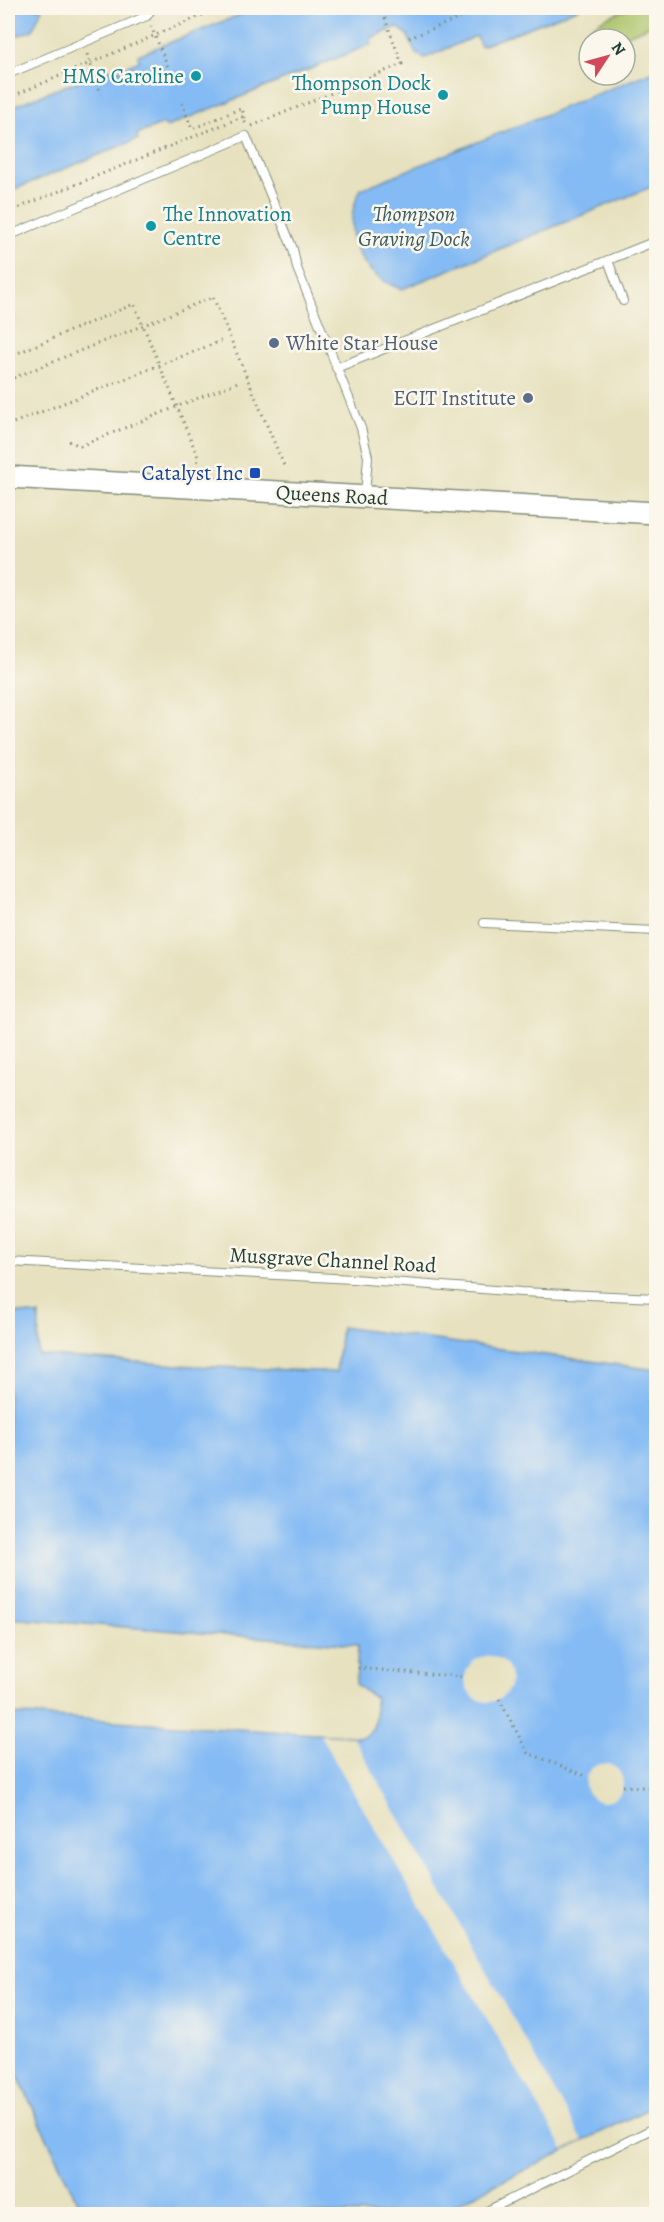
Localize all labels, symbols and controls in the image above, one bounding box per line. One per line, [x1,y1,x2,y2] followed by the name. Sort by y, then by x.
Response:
[577,27,637,87] north arrow
[606,38,631,60] text: N
[62,62,184,90] place label: HMS Caroline
[189,69,203,83] marker: HMS Caroline
[292,69,432,121] place label: Thompson Dock Pump House
[436,88,450,102] marker: Thompson Dock Pump House
[358,199,470,254] water label: Thompson Graving Dock
[163,200,291,252] place label: The Innovation Centre
[144,219,158,233] marker: The Innovation Centre
[285,329,438,357] place label: White Star House
[267,336,281,350] marker: White Star House
[393,384,516,412] place label: ECIT Institute
[521,391,535,405] marker: ECIT Institute
[142,459,243,487] place label: Catalyst Inc
[248,466,262,480] marker: Catalyst Inc
[275,478,390,512] street label: Queens Road
[229,1241,438,1279] street label: Musgrave Channel Road

